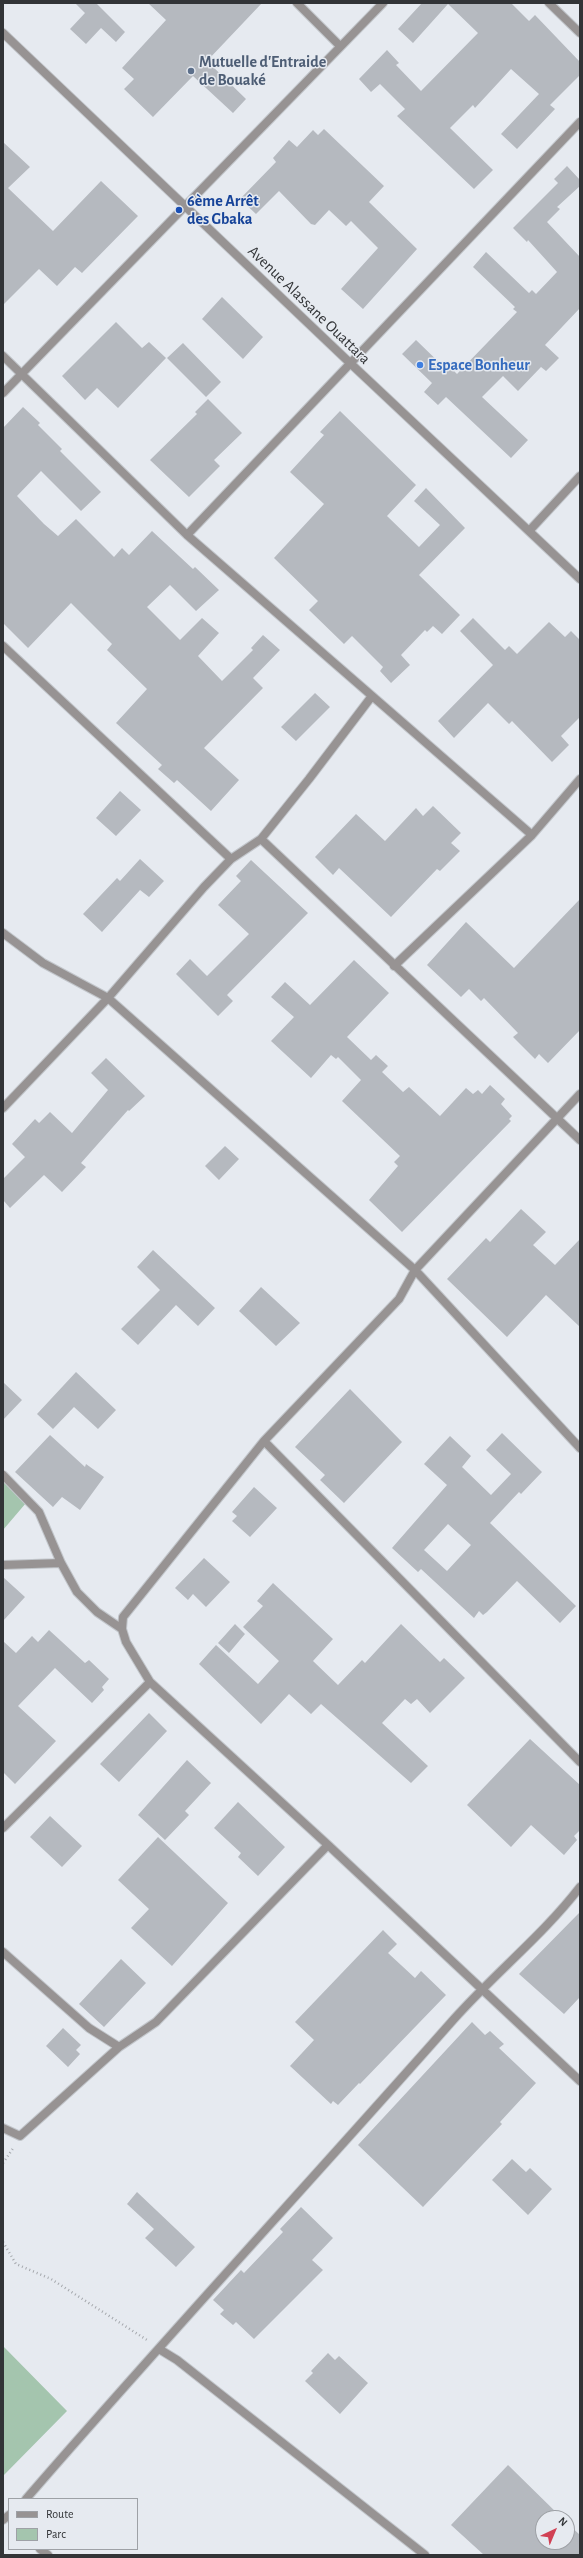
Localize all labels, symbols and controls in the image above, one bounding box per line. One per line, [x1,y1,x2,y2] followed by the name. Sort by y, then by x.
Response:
[199,52,326,90] place label: Mutuelle d'Entraide de Bouaké
[186,66,196,76] marker: Mutuelle d'Entraide de Bouaké
[187,191,259,229] place label: 6ème Arrêt des Gbaka
[174,205,184,215] marker: 6ème Arrêt des Gbaka
[244,242,374,368] street label: Avenue Alassane Ouattara
[428,355,530,375] place label: Espace Bonheur
[415,360,425,370] marker: Espace Bonheur
[8,2498,138,2550] legend
[46,2508,73,2520] text: Route
[535,2510,575,2550] north arrow
[556,2515,570,2528] text: N
[46,2528,66,2540] text: Parc

